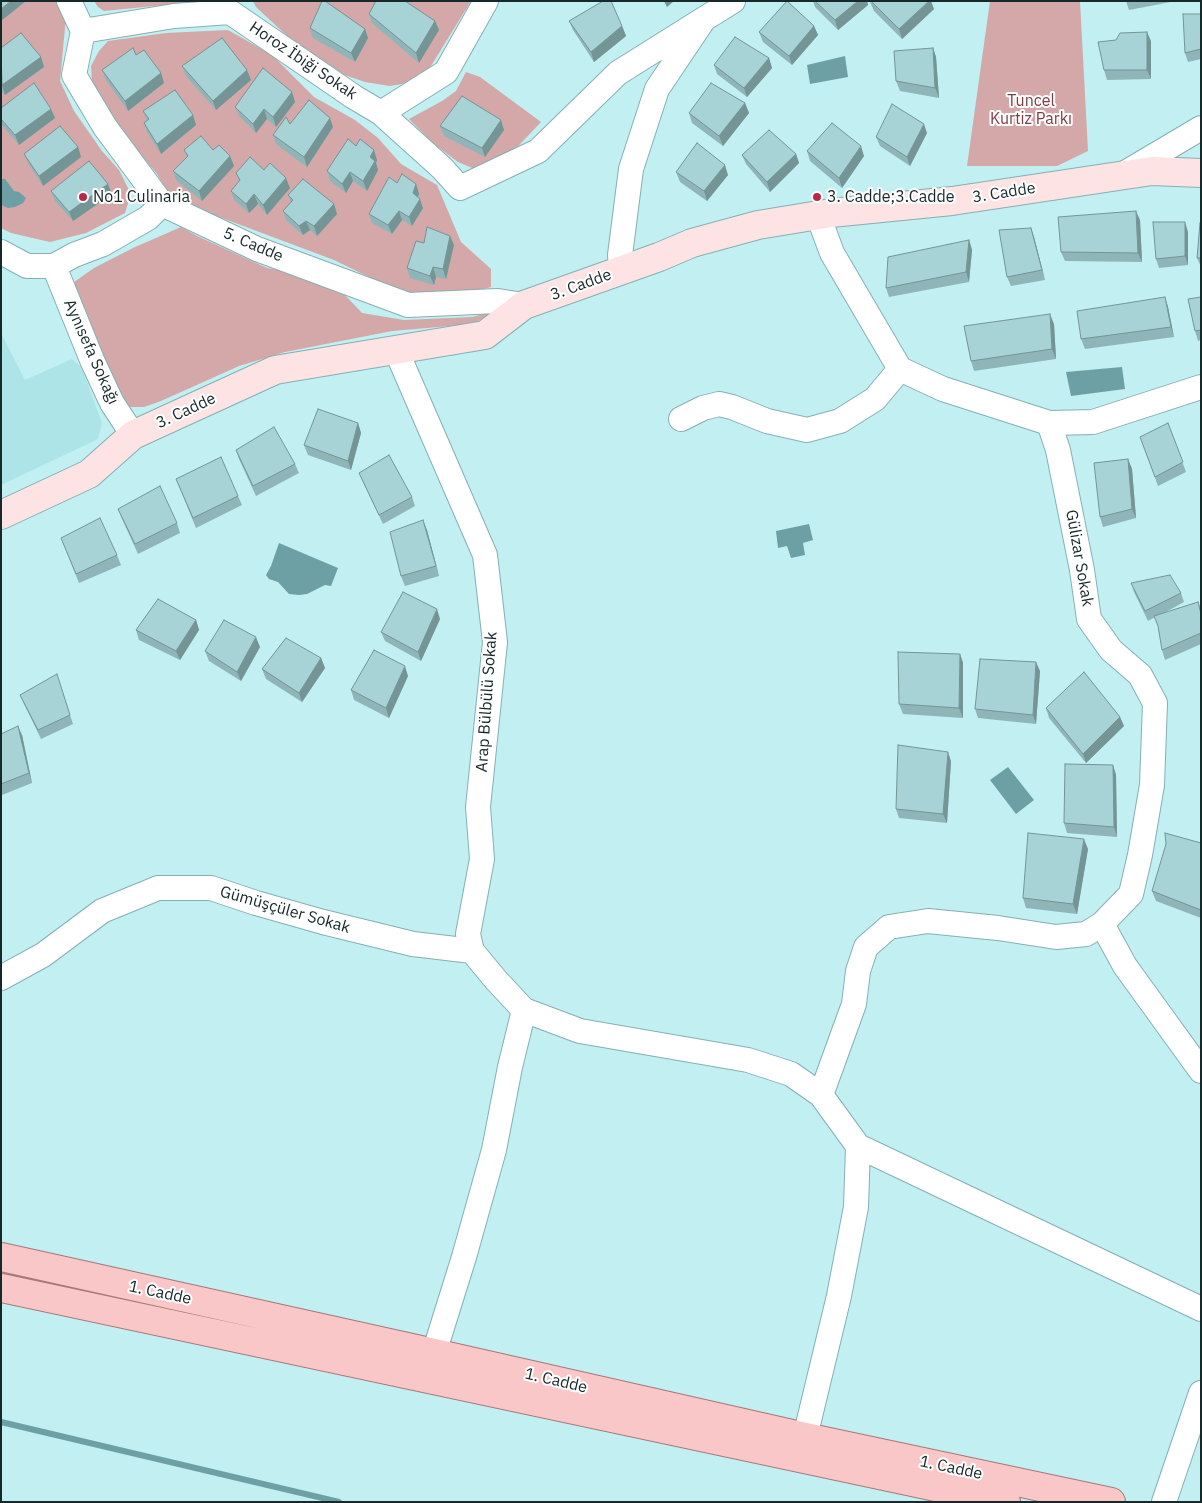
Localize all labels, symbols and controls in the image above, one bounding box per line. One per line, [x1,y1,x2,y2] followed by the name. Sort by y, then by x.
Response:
[246,18,360,104] street label: Horoz İbiği Sokak
[990,91,1072,129] park label: Tuncel Kurtiz Parkı
[971,179,1037,207] street label: 3. Cadde
[93,187,190,207] place label: No1 Culinaria
[827,187,955,207] place label: 3. Cadde;3.Cadde
[77,191,89,203] marker: No1 Culinaria
[811,191,823,203] marker: 3. Cadde;3.Cadde
[220,224,286,266] street label: 5. Cadde
[548,265,614,305] street label: 3. Cadde
[59,297,123,407] street label: Aynısefa Sokağı
[153,389,219,433] street label: 3. Cadde
[1061,508,1097,608] street label: Gülizar Sokak
[473,631,501,773] street label: Arap Bülbülü Sokak
[218,882,352,938] street label: Gümüşçüler Sokak
[127,1277,193,1309] street label: 1. Cadde
[523,1364,589,1398] street label: 1. Cadde
[918,1452,984,1484] street label: 1. Cadde

